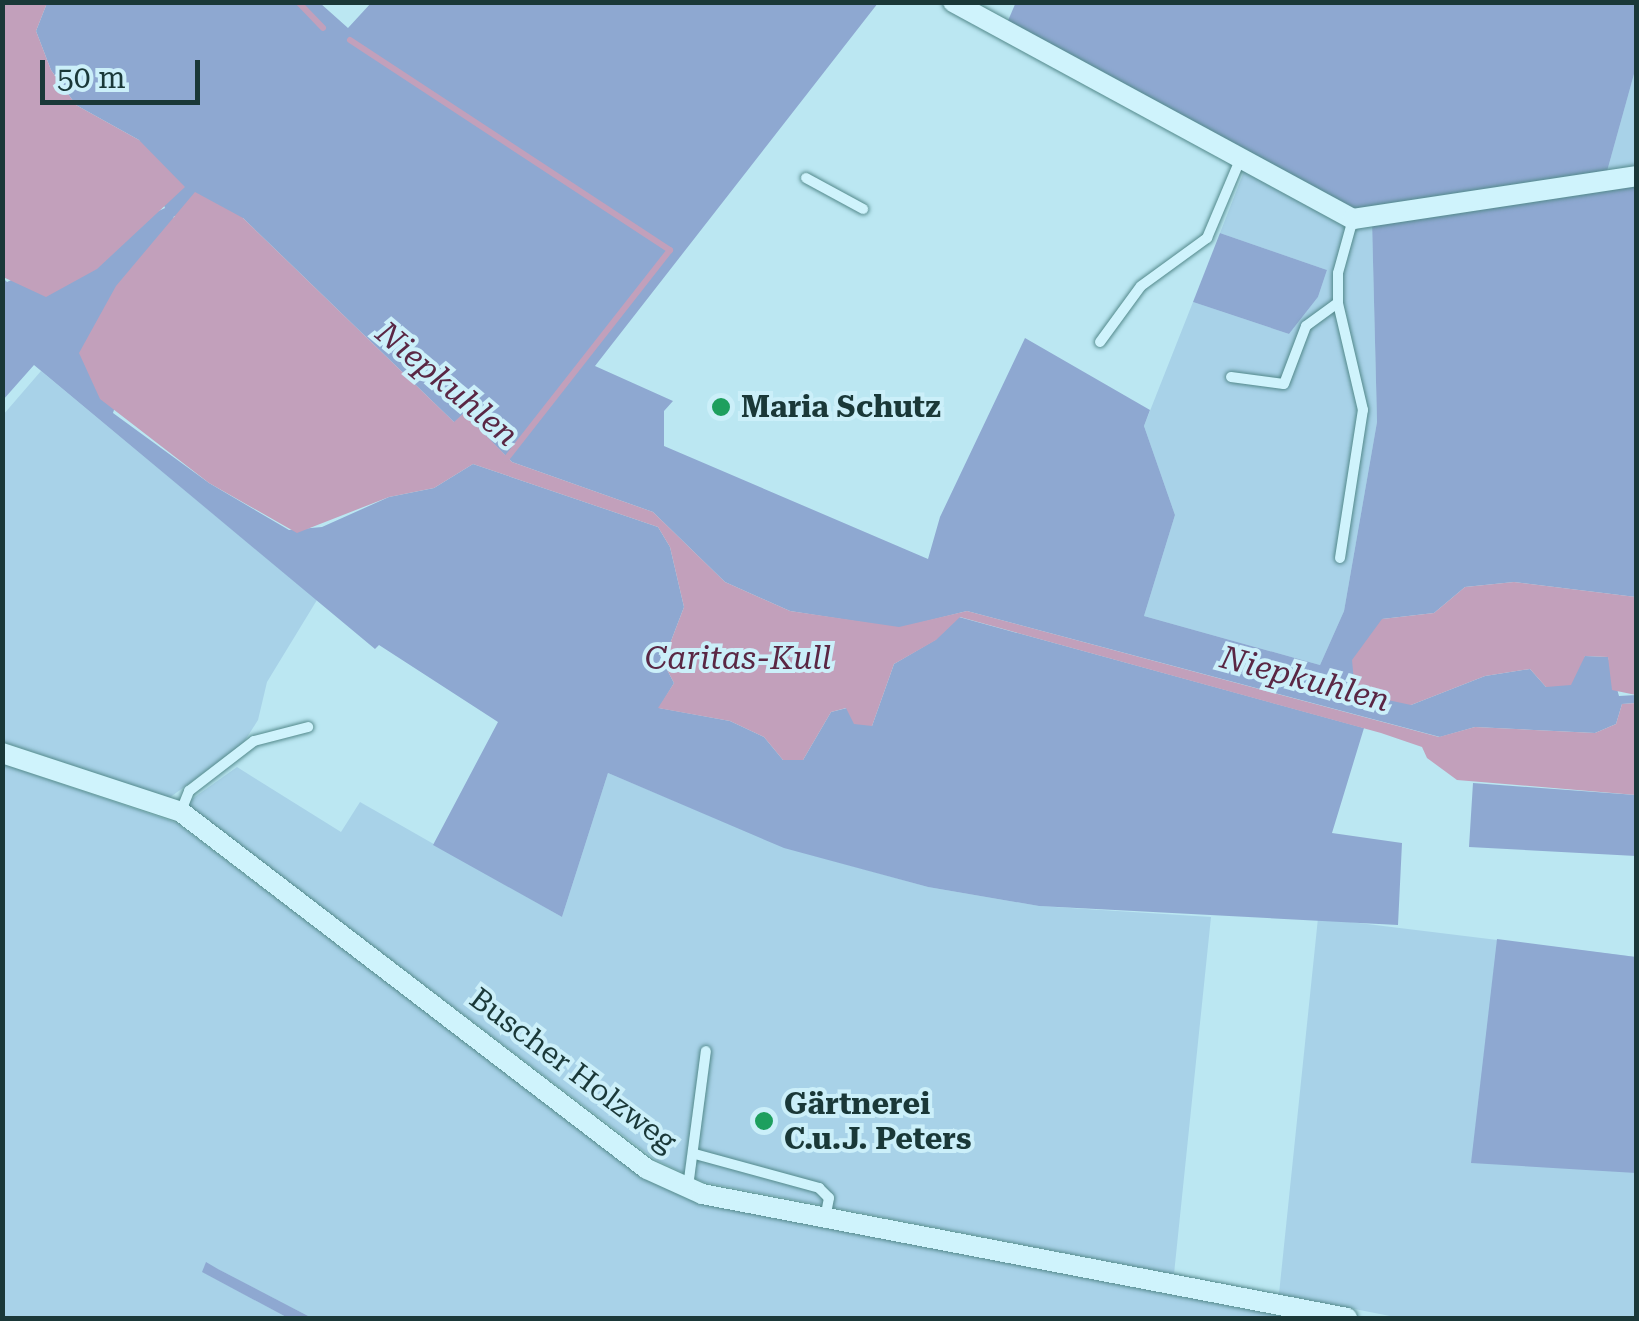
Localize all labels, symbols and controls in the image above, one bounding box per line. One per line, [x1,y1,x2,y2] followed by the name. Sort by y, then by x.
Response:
[45,40,205,102] scale bar
[57,60,126,95] text: 50 m
[368,314,526,454] water label: Niepkuhlen
[741,389,941,425] place label: Maria Schutz
[710,396,732,418] marker: Maria Schutz
[1216,638,1394,720] water label: Niepkuhlen
[645,639,831,677] water label: Caritas-Kull
[463,981,683,1159] street label: Buscher Holzweg
[784,1086,971,1156] place label: Gärtnerei C.u.J. Peters
[753,1110,775,1132] marker: Gärtnerei C.u.J. Peters

